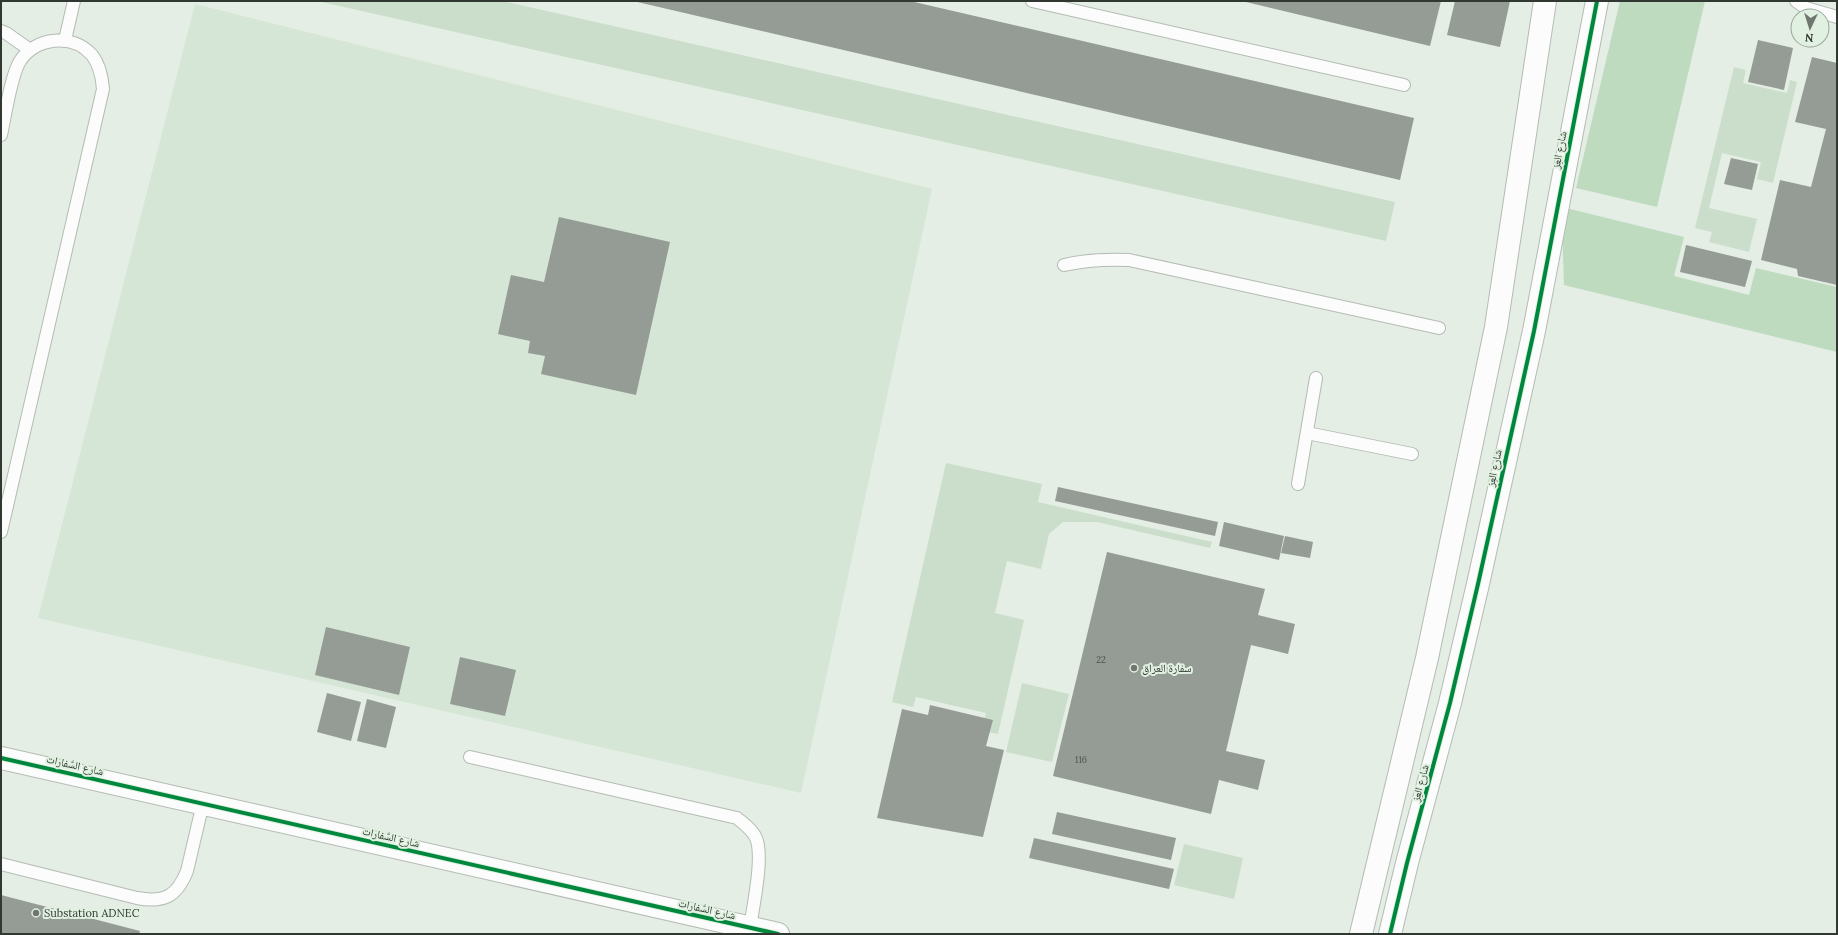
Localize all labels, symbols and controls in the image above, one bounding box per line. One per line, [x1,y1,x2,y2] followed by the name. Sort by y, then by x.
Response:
[1790,8,1830,48] north arrow
[1804,31,1814,45] text: N
[1548,130,1569,171] street label: شارع العِز
[1483,448,1505,489] street label: شارع العِز
[1096,654,1106,665] house number: 22
[1142,661,1192,675] place label: سفارة العراق
[1129,663,1139,673] marker: سفارة العراق
[45,752,105,778] street label: شارع السَّفارات
[1075,754,1087,765] house number: 116
[1408,763,1432,804] street label: شارع العِز
[361,824,421,850] street label: شارع السَّفارات
[677,896,737,922] street label: شارع السَّفارات
[44,906,140,920] place label: Substation ADNEC
[31,908,41,918] marker: Substation ADNEC

